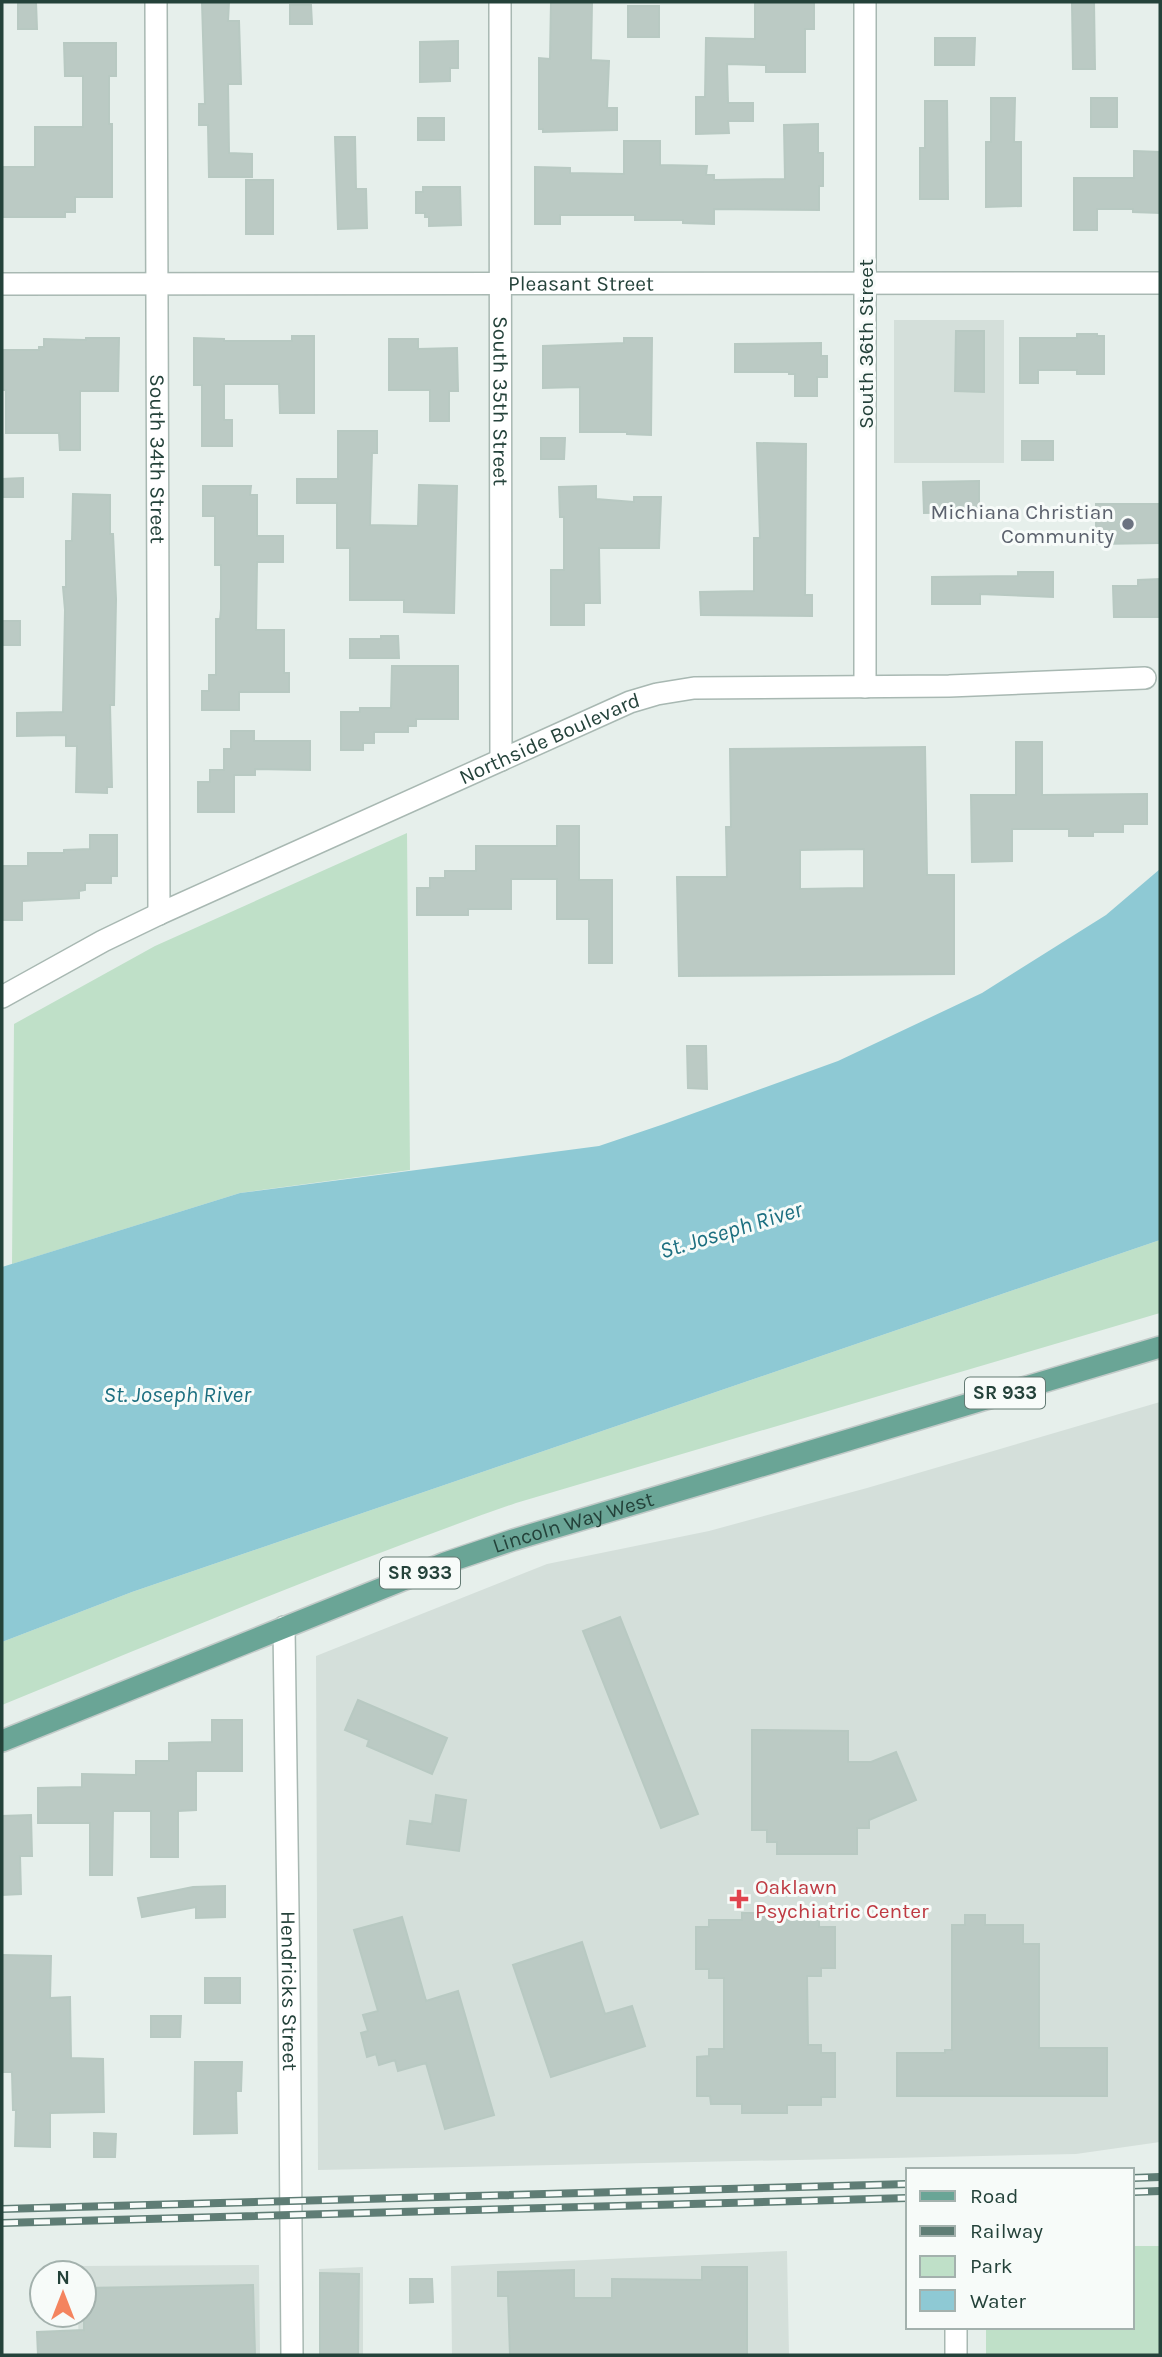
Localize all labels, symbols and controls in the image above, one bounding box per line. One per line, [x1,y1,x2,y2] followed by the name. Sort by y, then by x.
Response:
[854,259,878,429] street label: South 36th Street
[508,271,654,296] street label: Pleasant Street
[488,316,513,486] street label: South 35th Street
[145,374,170,544] street label: South 34th Street
[931,500,1114,548] place label: Michiana Christian Community
[1120,516,1136,532] marker: Michiana Christian Community
[455,688,643,789] street label: Northside Boulevard
[656,1195,807,1264] water label: St. Joseph River
[965,1378,1045,1408] road number: SR 933
[103,1381,252,1408] water label: St. Joseph River
[490,1487,657,1558] street label: Lincoln Way West
[380,1558,460,1588] road number: SR 933
[755,1875,929,1923] place label: Oaklawn Psychiatric Center
[729,1889,749,1909] marker: Oaklawn Psychiatric Center
[276,1911,302,2071] street label: Hendricks Street
[906,2168,1134,2329] legend
[970,2184,1018,2208] text: Road
[970,2219,1043,2243] text: Railway
[970,2254,1013,2278] text: Park
[28,2259,98,2329] north arrow
[56,2267,70,2289] text: N
[970,2289,1026,2313] text: Water

